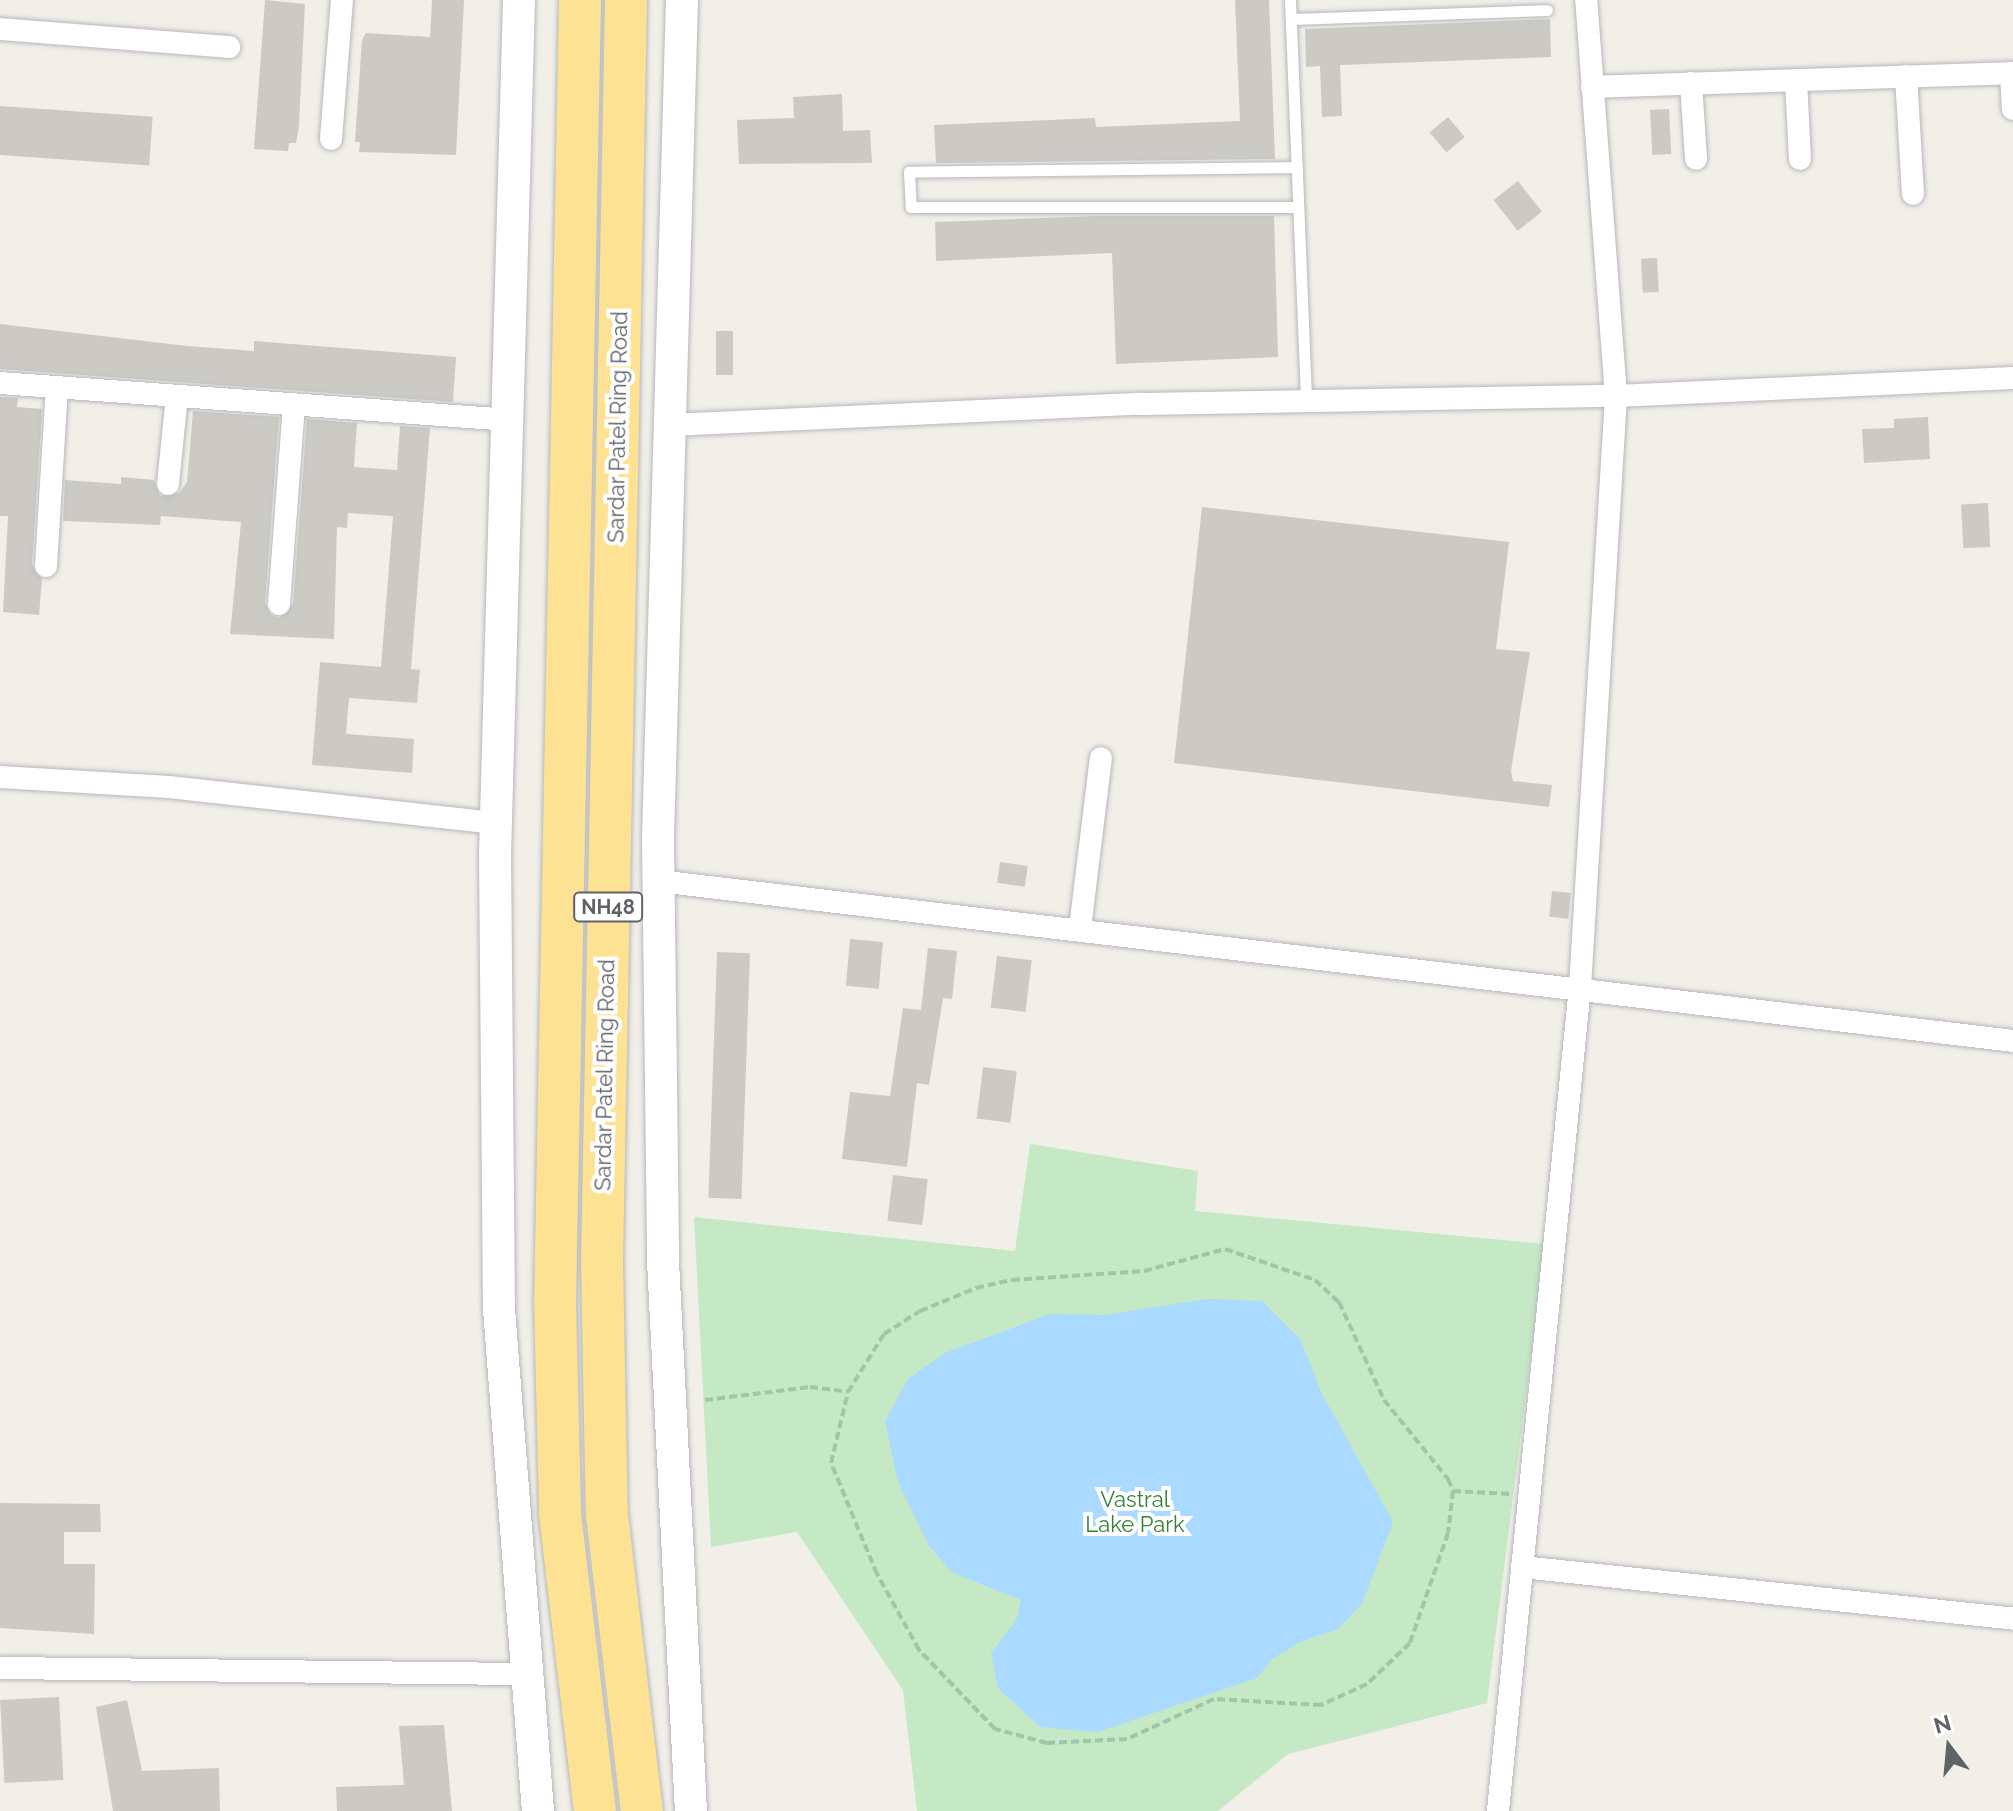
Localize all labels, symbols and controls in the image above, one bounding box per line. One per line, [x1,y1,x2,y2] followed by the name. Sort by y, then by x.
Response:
[603,310,633,544] street label: Sardar Patel Ring Road
[572,891,644,923] road number: NH48
[590,958,620,1192] street label: Sardar Patel Ring Road
[1085,1486,1185,1538] park label: Vastral Lake Park
[1909,1707,1989,1787] north arrow
[1931,1709,1954,1739] text: N

